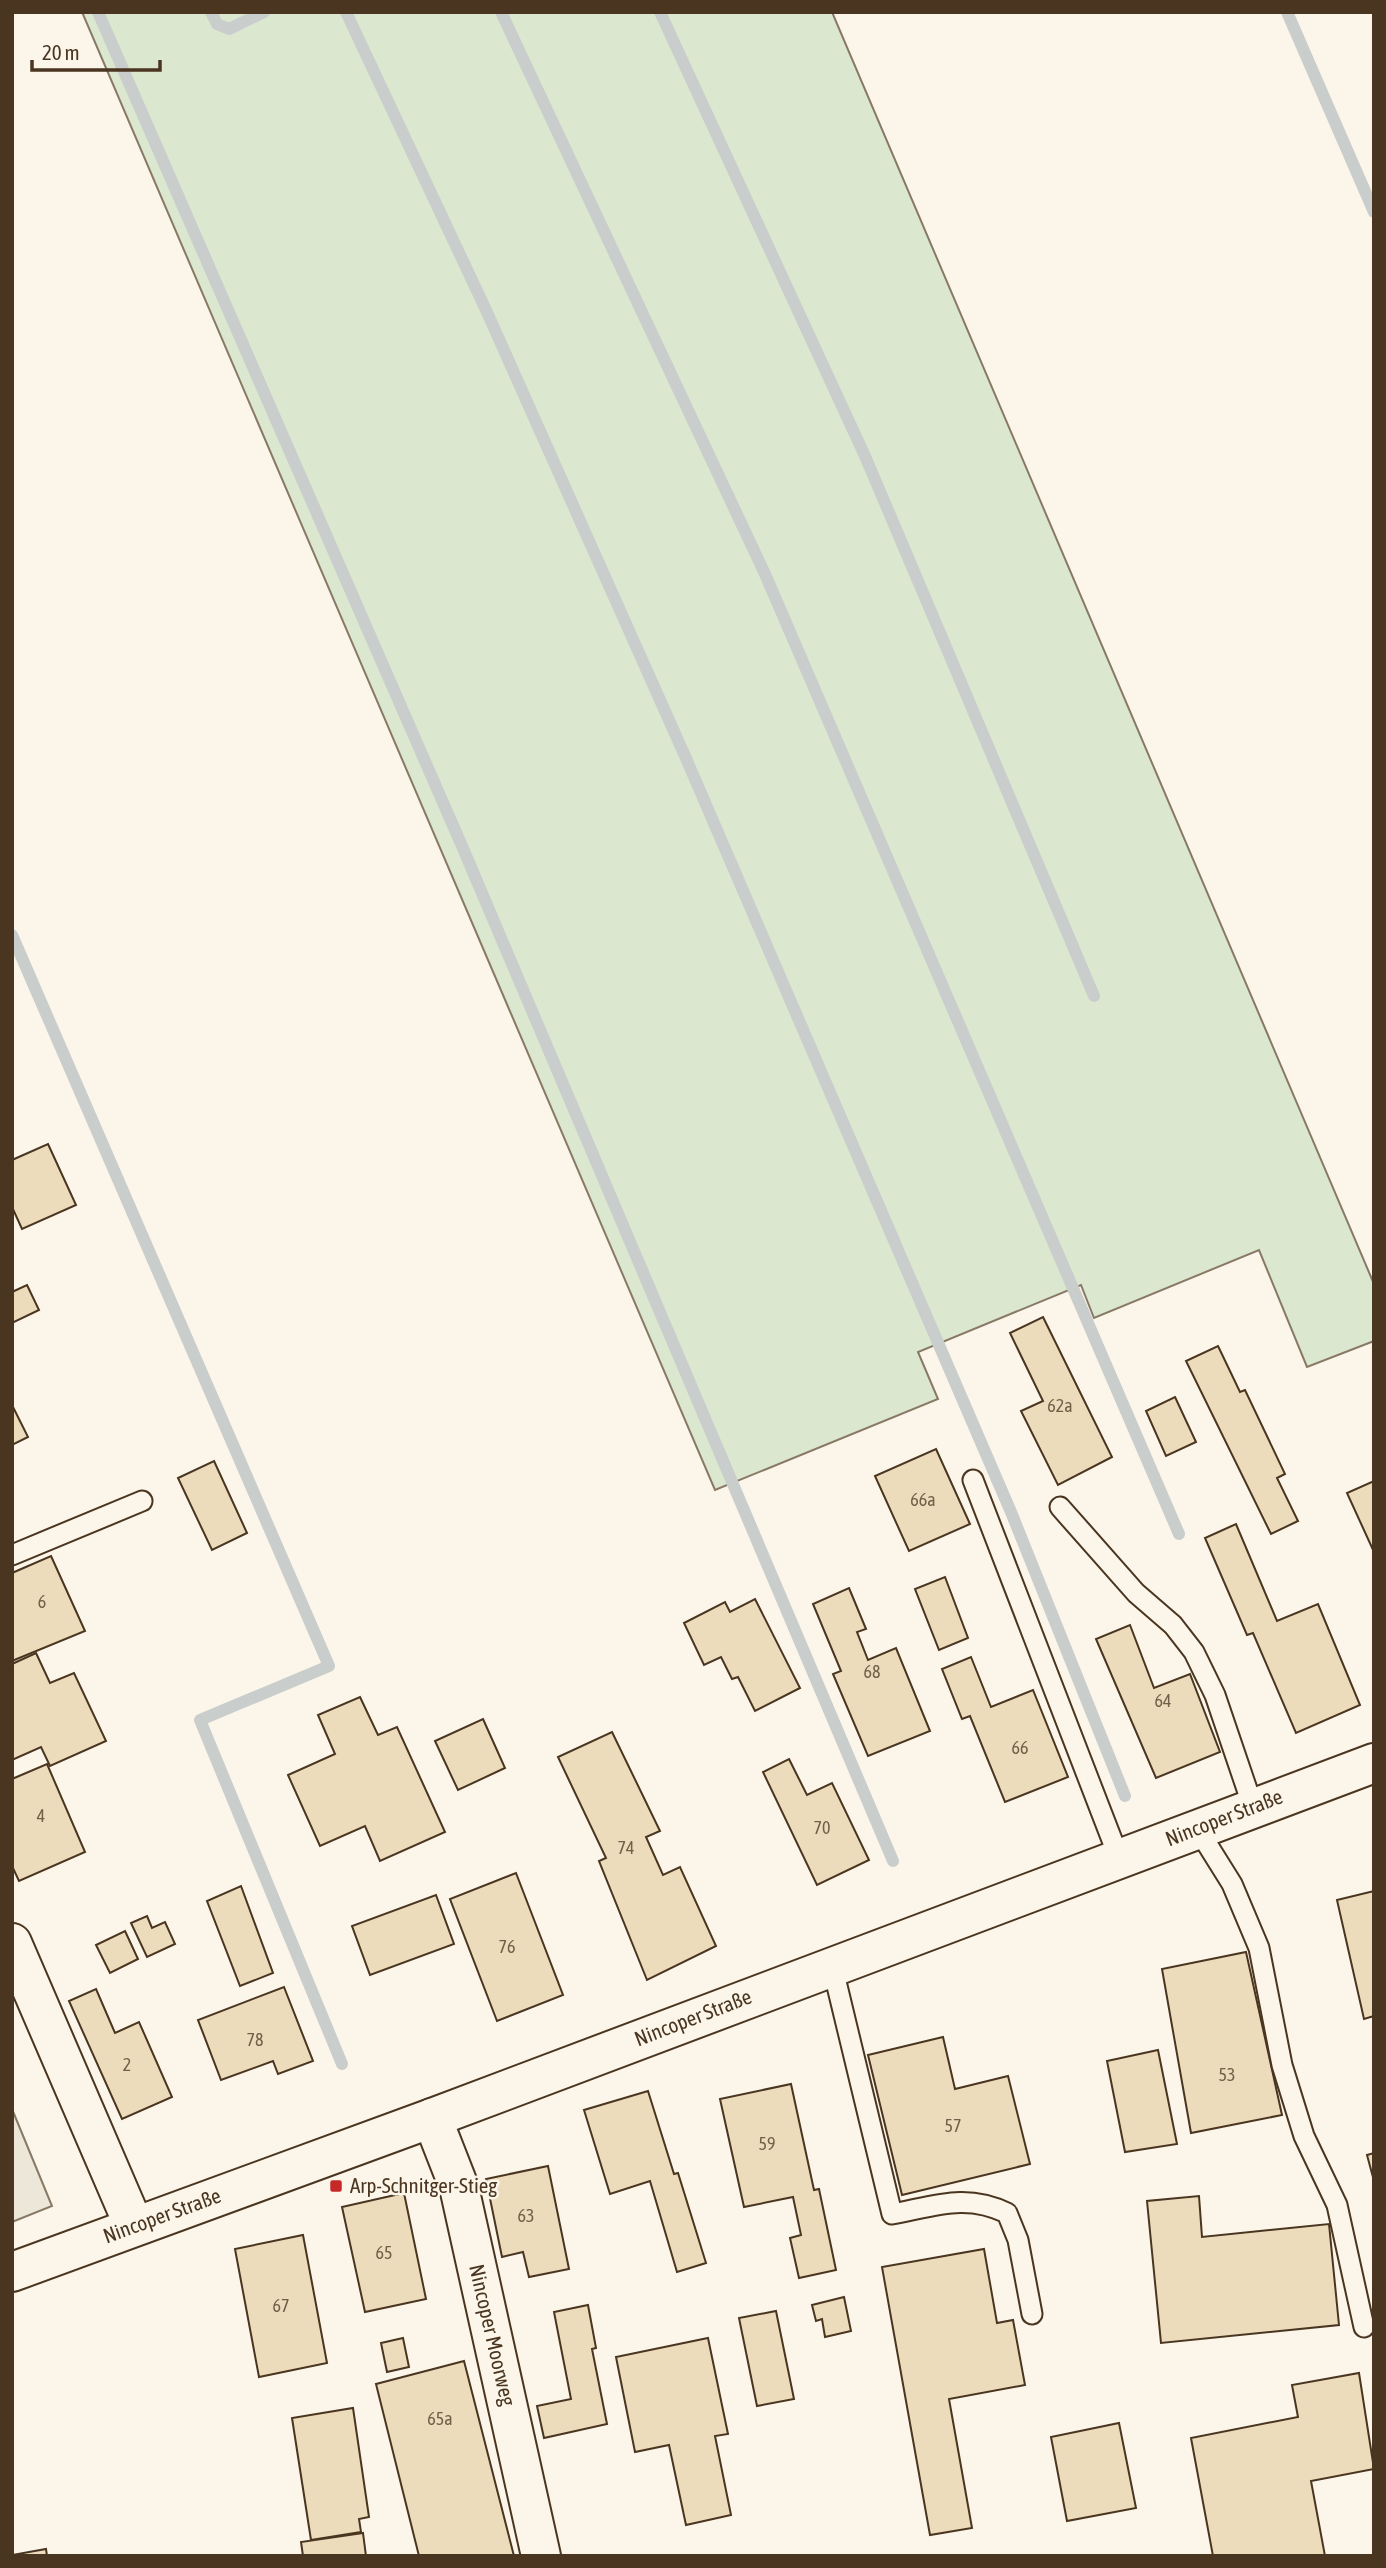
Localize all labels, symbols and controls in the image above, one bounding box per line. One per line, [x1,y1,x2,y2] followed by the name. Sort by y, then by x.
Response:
[32,28,159,72] scale bar
[42,40,80,64] text: 20 m
[1047,1395,1073,1416] house number: 62a
[910,1489,936,1510] house number: 66a
[38,1591,46,1612] house number: 6
[864,1661,880,1682] house number: 68
[1155,1690,1171,1711] house number: 64
[1012,1737,1028,1758] house number: 66
[1162,1784,1286,1850] street label: Nincoper Straße
[37,1805,45,1826] house number: 4
[814,1817,830,1838] house number: 70
[618,1837,634,1858] house number: 74
[499,1936,515,1957] house number: 76
[631,1984,755,2050] street label: Nincoper Straße
[247,2029,263,2050] house number: 78
[123,2054,131,2075] house number: 2
[1219,2064,1235,2085] house number: 53
[945,2115,961,2136] house number: 57
[759,2133,775,2154] house number: 59
[350,2173,497,2197] place label: Arp-Schnitger-Stieg
[328,2178,344,2194] marker: Arp-Schnitger-Stieg
[100,2183,224,2247] street label: Nincoper Straße
[518,2205,534,2226] house number: 63
[376,2242,392,2263] house number: 65
[465,2262,521,2408] street label: Nincoper Moorweg
[273,2295,289,2316] house number: 67
[427,2408,453,2429] house number: 65a

